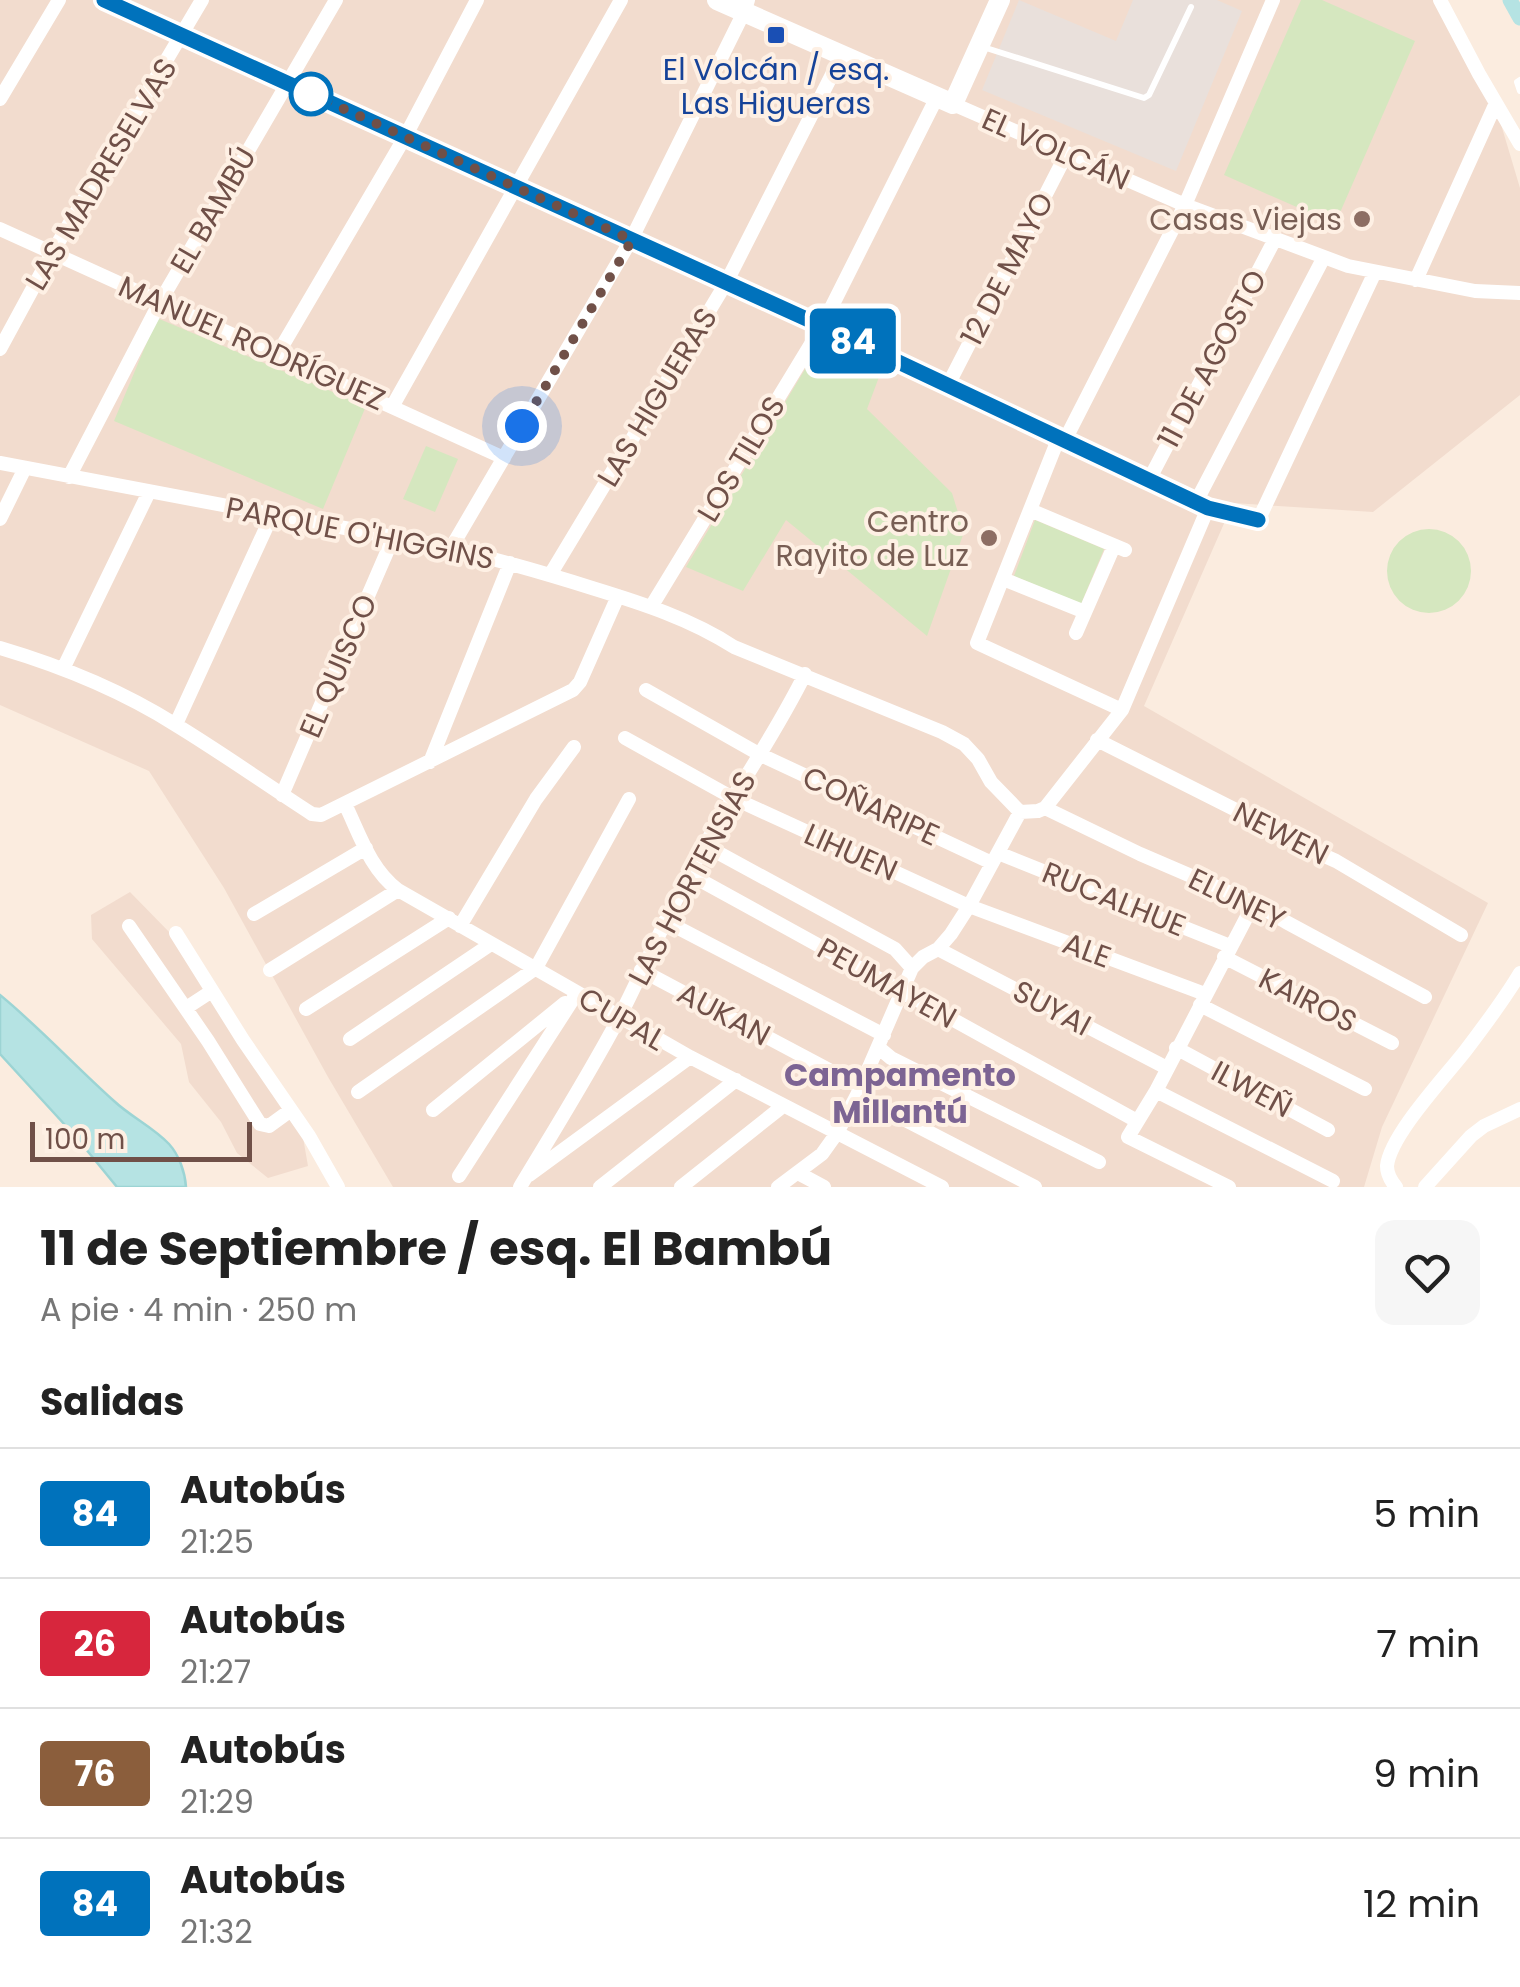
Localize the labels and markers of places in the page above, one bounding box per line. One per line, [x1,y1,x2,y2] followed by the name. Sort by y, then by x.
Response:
[765,24,787,46] marker: El Volcán / esq. Las Higueras
[663,48,889,125] place label: El Volcán / esq. Las Higueras
[290,73,332,115] unlabelled marker
[1149,198,1342,241] place label: Casas Viejas
[1351,208,1373,230] marker: Casas Viejas
[775,500,969,577] place label: Centro Rayito de Luz
[978,527,1000,549] marker: Centro Rayito de Luz

